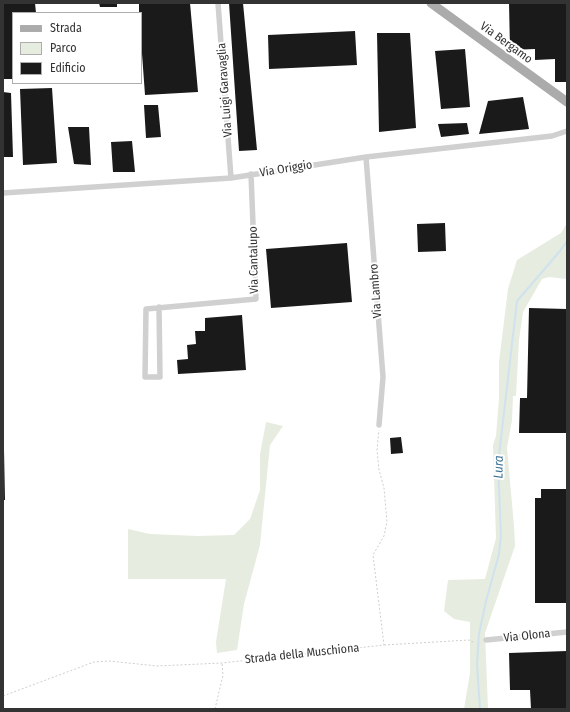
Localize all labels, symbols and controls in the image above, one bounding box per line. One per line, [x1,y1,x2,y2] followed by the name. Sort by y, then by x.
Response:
[12,12,142,84] legend
[477,19,535,67] street label: Via Bergamo
[50,21,82,35] text: Strada
[50,41,77,55] text: Parco
[215,42,235,138] street label: Via Luigi Garavaglia
[50,61,86,75] text: Edificio
[259,158,313,180] street label: Via Origgio
[246,226,262,294] street label: Via Cantalupo
[367,263,385,319] street label: Via Lambro
[491,455,507,479] water label: Lura
[503,626,551,646] street label: Via Olona
[244,641,360,667] street label: Strada della Muschiona

